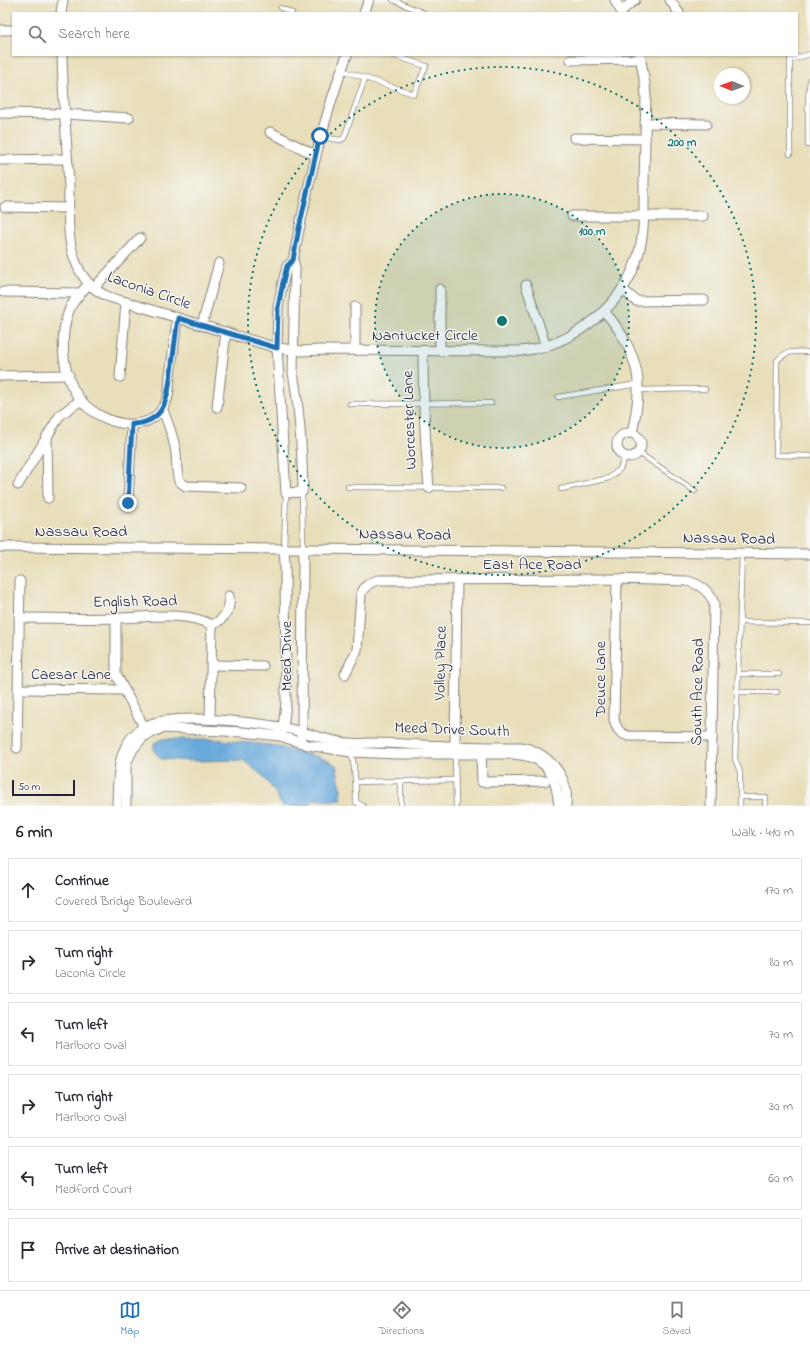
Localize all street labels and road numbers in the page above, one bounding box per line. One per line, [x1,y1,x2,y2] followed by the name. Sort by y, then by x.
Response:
[104,265,195,317] street label: Laconia Circle
[372,324,479,348] street label: Nantucket Circle
[396,369,424,470] street label: Worcester Lane
[35,520,127,544] street label: Nassau Road
[359,522,451,548] street label: Nassau Road
[683,526,775,552] street label: Nassau Road
[483,553,581,577] street label: East Ace Road
[93,589,177,615] street label: English Road
[275,620,299,691] street label: Meed Drive
[428,625,454,702] street label: Volley Place
[685,638,711,746] street label: South Ace Road
[589,640,613,718] street label: Deuce Lane
[31,663,112,687] street label: Caesar Lane
[394,716,510,744] street label: Meed Drive South

